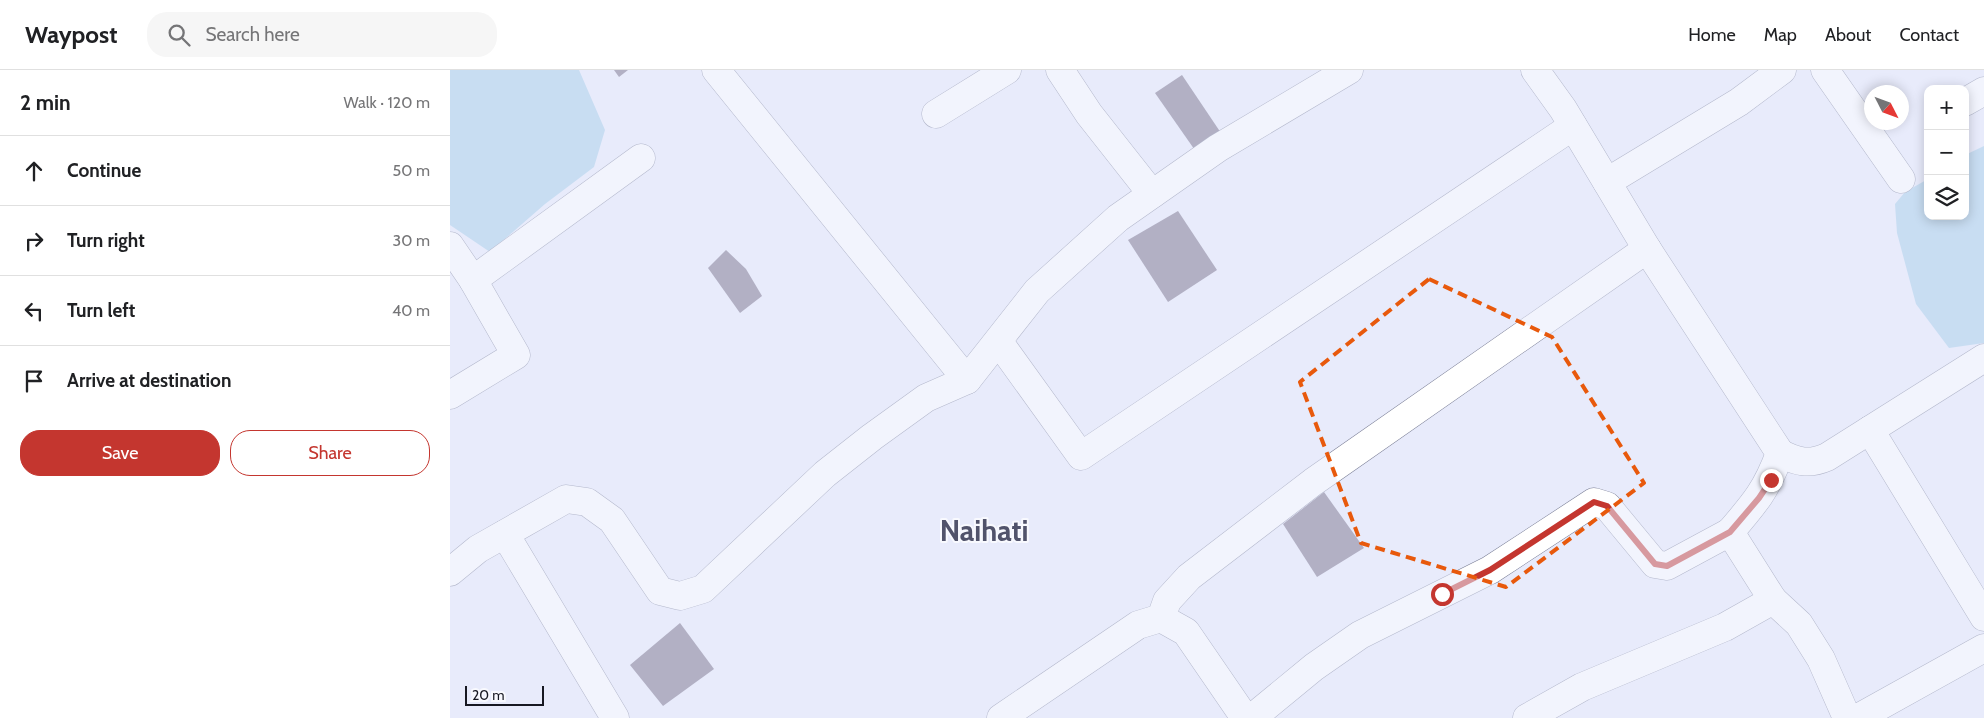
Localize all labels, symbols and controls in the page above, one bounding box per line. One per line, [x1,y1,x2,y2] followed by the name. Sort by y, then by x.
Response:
[147,12,497,57] search box
[25,20,117,49] text: Waypost
[165,21,193,49] icon: search
[205,23,300,46] text: Search here
[1688,24,1736,46] text: Home
[1764,24,1797,46] text: Map
[1825,24,1871,46] text: About
[1899,24,1959,46] text: Contact
[1864,85,1909,130] north arrow
[1924,85,1969,220] map controls
[1924,85,1969,130] button: +
[20,90,71,115] text: 2 min
[343,93,430,112] text: Walk · 120 m
[1924,130,1969,175] button: −
[20,157,48,185] icon: ahead
[67,159,141,182] text: Continue
[393,161,430,180] text: 50 m
[1924,175,1969,220] button: layers
[20,227,48,255] icon: right
[67,229,145,252] text: Turn right
[393,231,430,250] text: 30 m
[20,297,48,325] icon: left
[67,299,135,322] text: Turn left
[392,301,430,320] text: 40 m
[20,367,48,395] icon: arrive
[67,369,231,392] text: Arrive at destination
[20,430,220,476] button: Save
[230,430,430,476] button: Share
[1760,469,1783,492] route end
[940,513,1028,548] district label: Naihati
[1431,583,1454,606] route start
[465,683,544,706] scale bar
[472,686,505,704] text: 20 m

